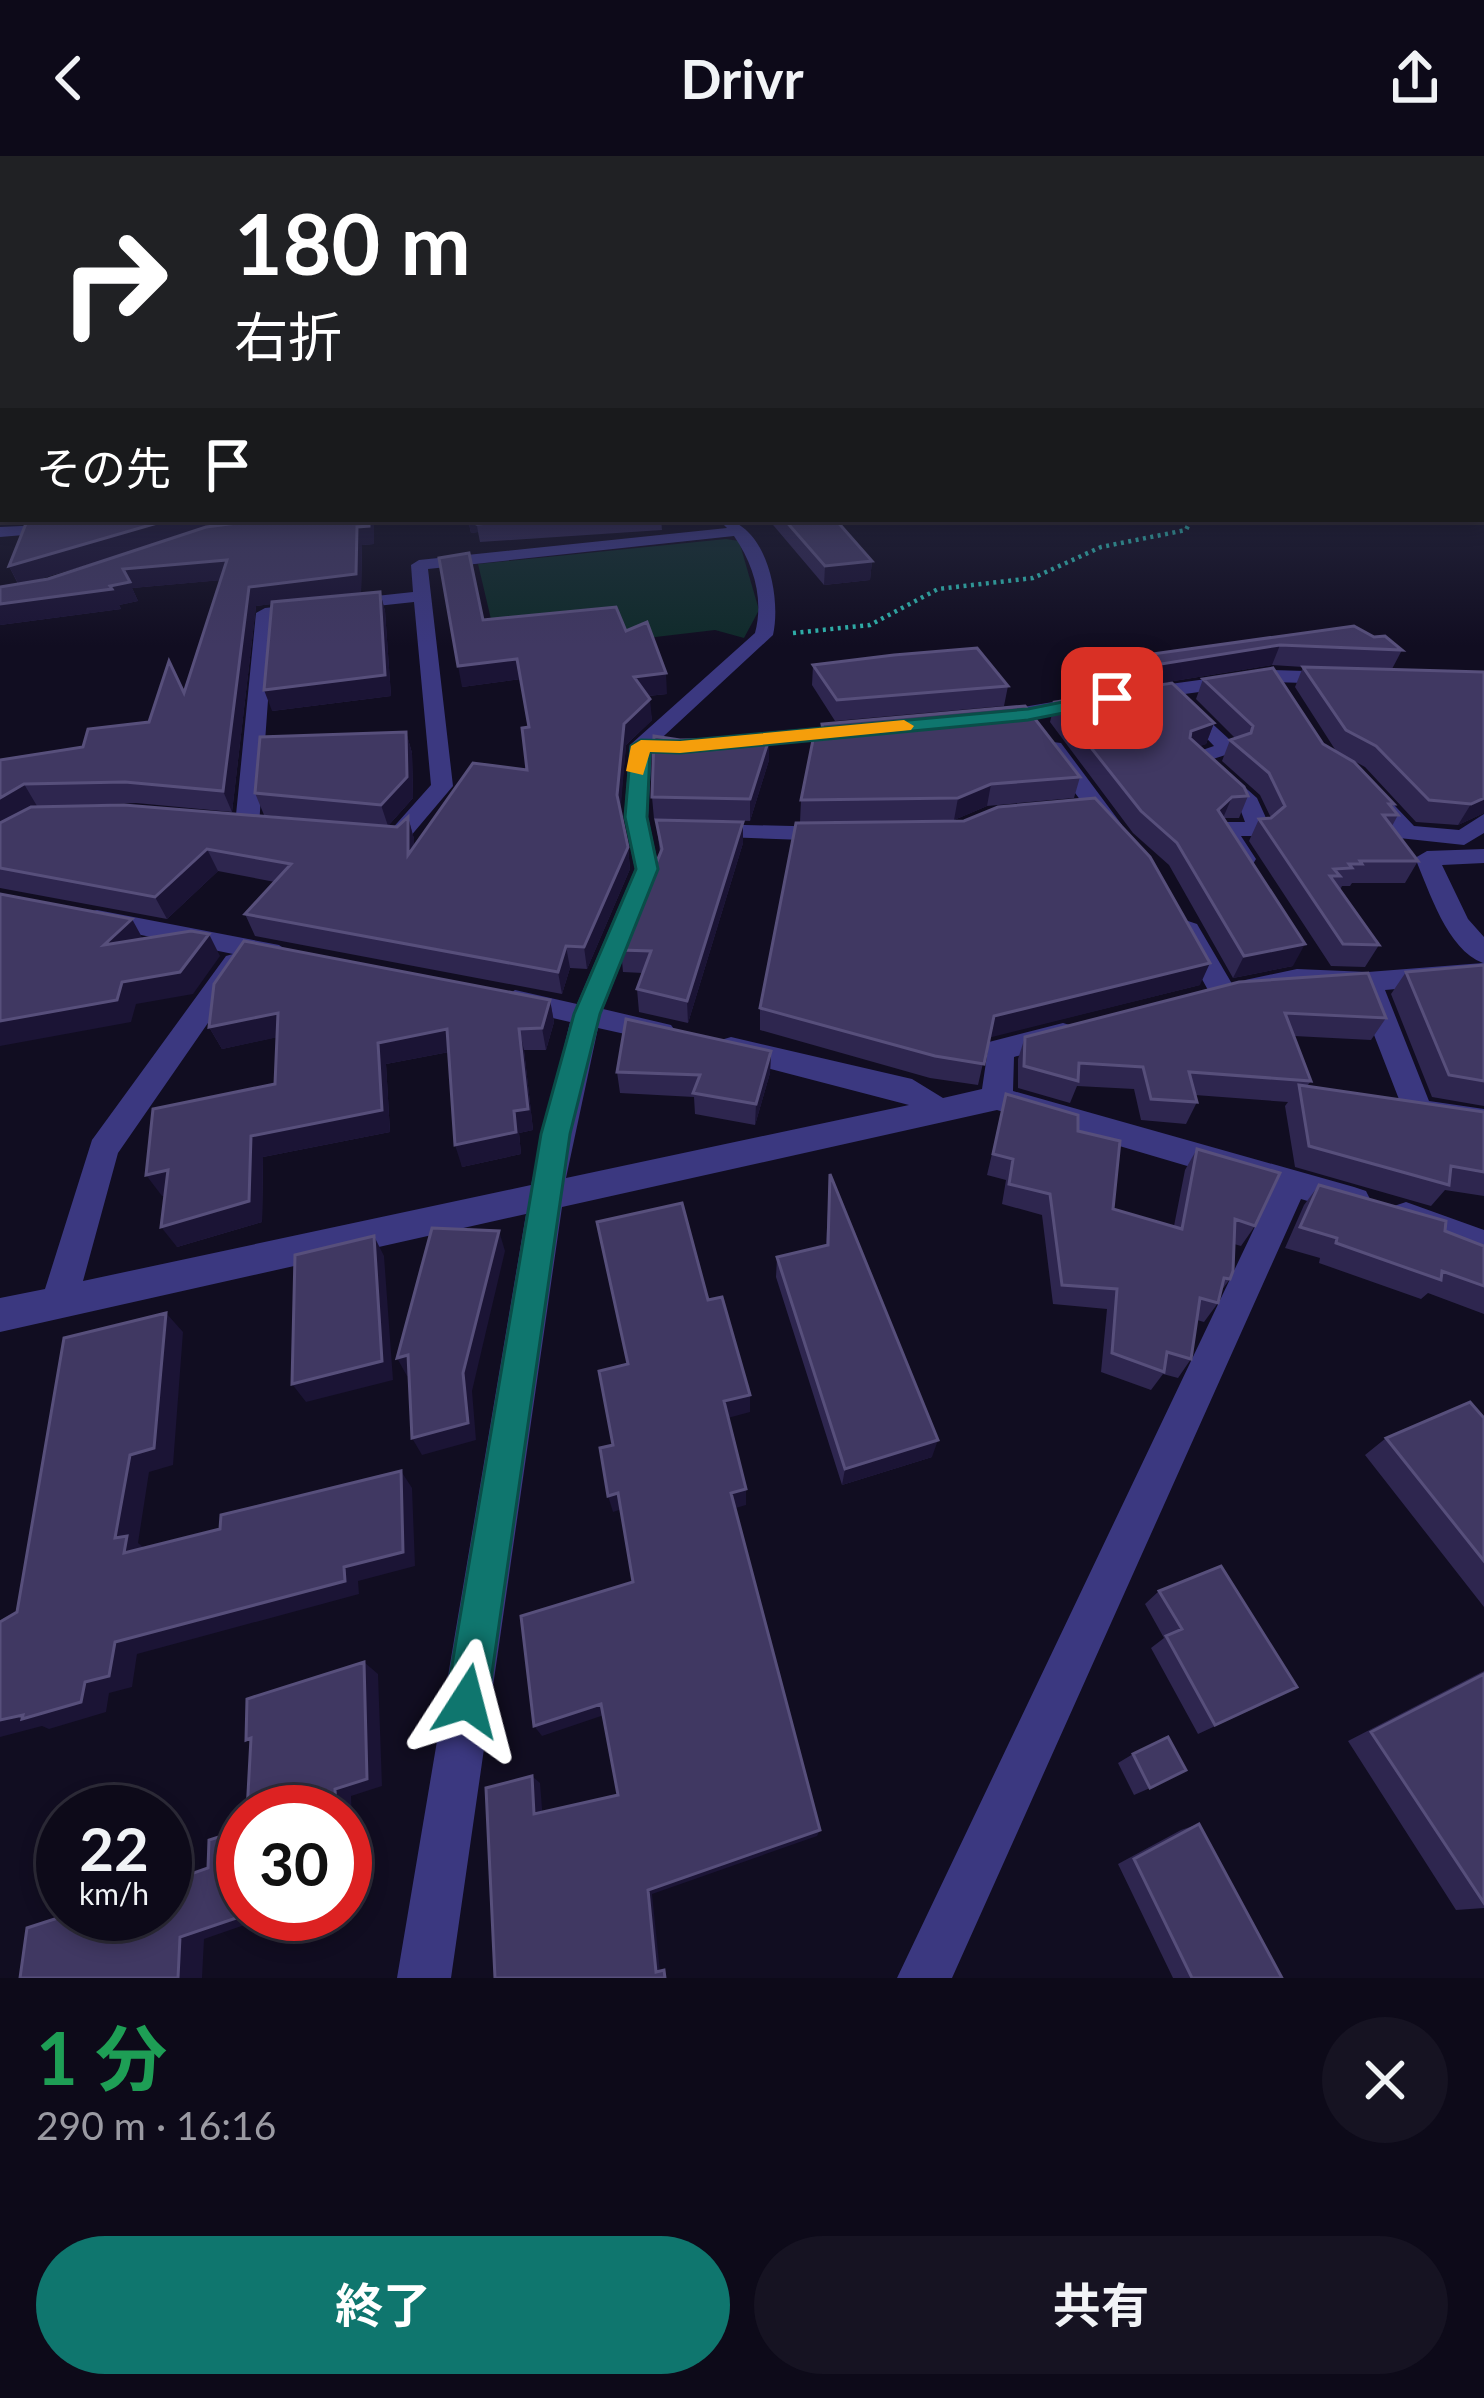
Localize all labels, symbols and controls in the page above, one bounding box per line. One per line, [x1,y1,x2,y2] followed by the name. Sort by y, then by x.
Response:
[36,45,102,111] icon: back
[1382,45,1448,111] icon: share
[680,46,804,111] text: Drivr
[234,192,471,293] text: 180 m
[36,204,192,360] icon: right
[234,304,342,369] text: 右折
[195,432,261,498] icon: arrive
[36,441,171,495] text: その先
[1061,647,1163,749] pin
[1079,665,1145,731] icon: arrive
[404,1638,530,1764] position arrow
[216,1785,372,1941] speed limit sign: 30
[79,1812,149,1884] text: 22
[79,1875,149,1911] text: km/h
[36,2014,167,2100] text: 1 分
[1322,2017,1448,2143] button: close
[36,2102,276,2148] text: 290 m · 16:16
[36,2236,730,2374] button: 終了
[754,2236,1448,2374] button: 共有

